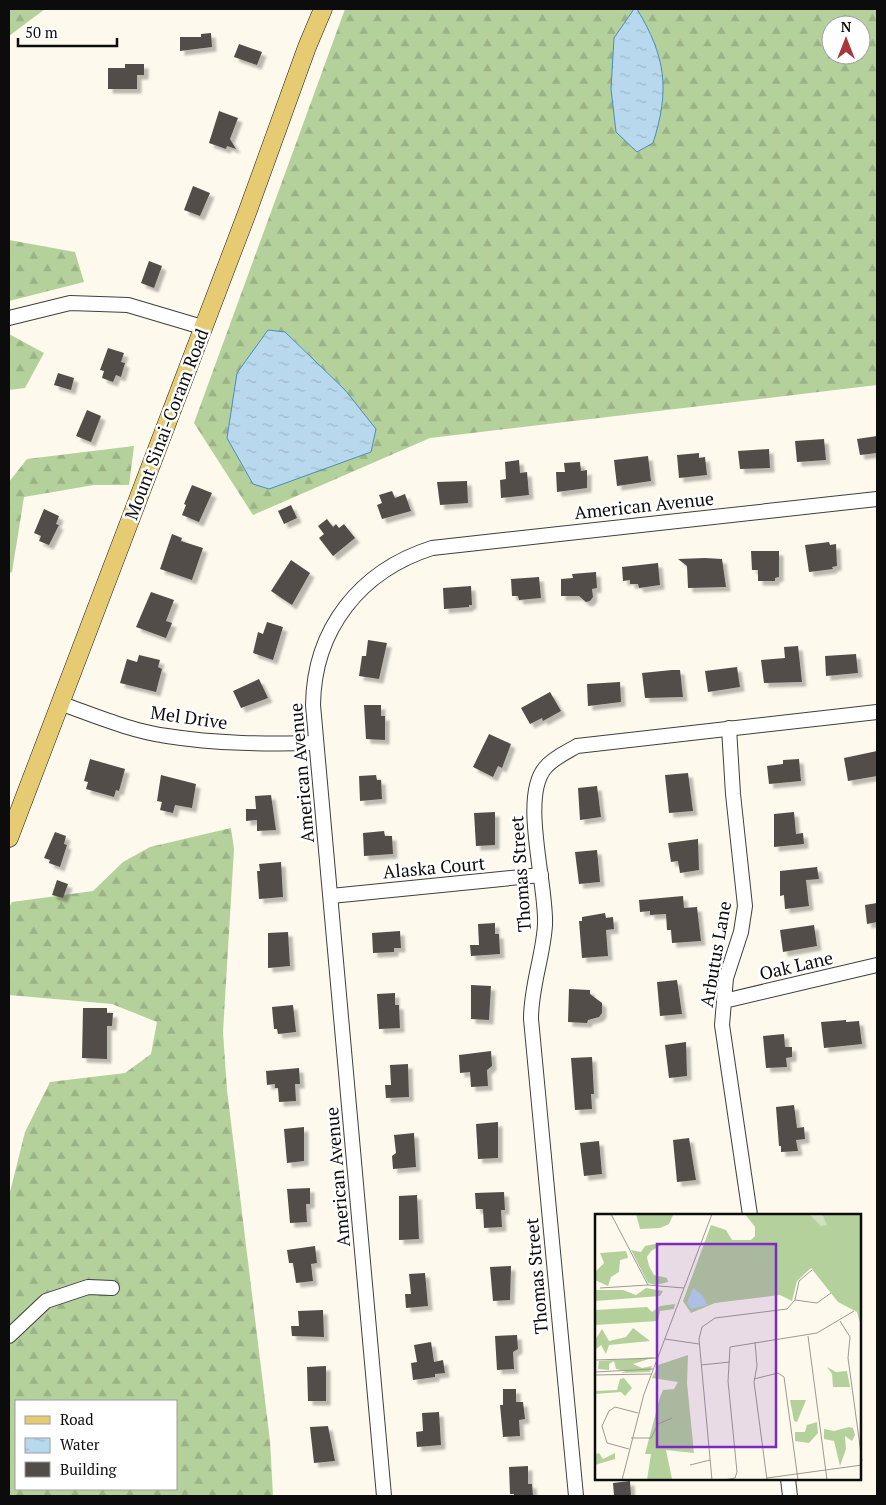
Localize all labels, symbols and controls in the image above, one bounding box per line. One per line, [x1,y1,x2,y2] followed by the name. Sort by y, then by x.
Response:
[18,15,116,47] scale bar
[821,15,871,65] north arrow
[841,17,852,36] text: N
[25,22,58,42] text: 50 m
[118,325,214,523] street label: Mount Sinai-Coram Road
[573,486,715,524] street label: American Avenue
[149,700,229,734] street label: Mel Drive
[283,702,319,844] street label: American Avenue
[504,815,536,933] street label: Thomas Street
[382,851,486,883] street label: Alaska Court
[694,899,736,1009] street label: Arbutus Lane
[757,945,835,985] street label: Oak Lane
[319,1106,355,1248] street label: American Avenue
[595,1214,861,1480] inset map
[519,1217,553,1335] street label: Thomas Street
[15,1400,178,1490] legend
[60,1409,93,1429] text: Road
[60,1434,100,1454] text: Water
[60,1459,118,1479] text: Building

